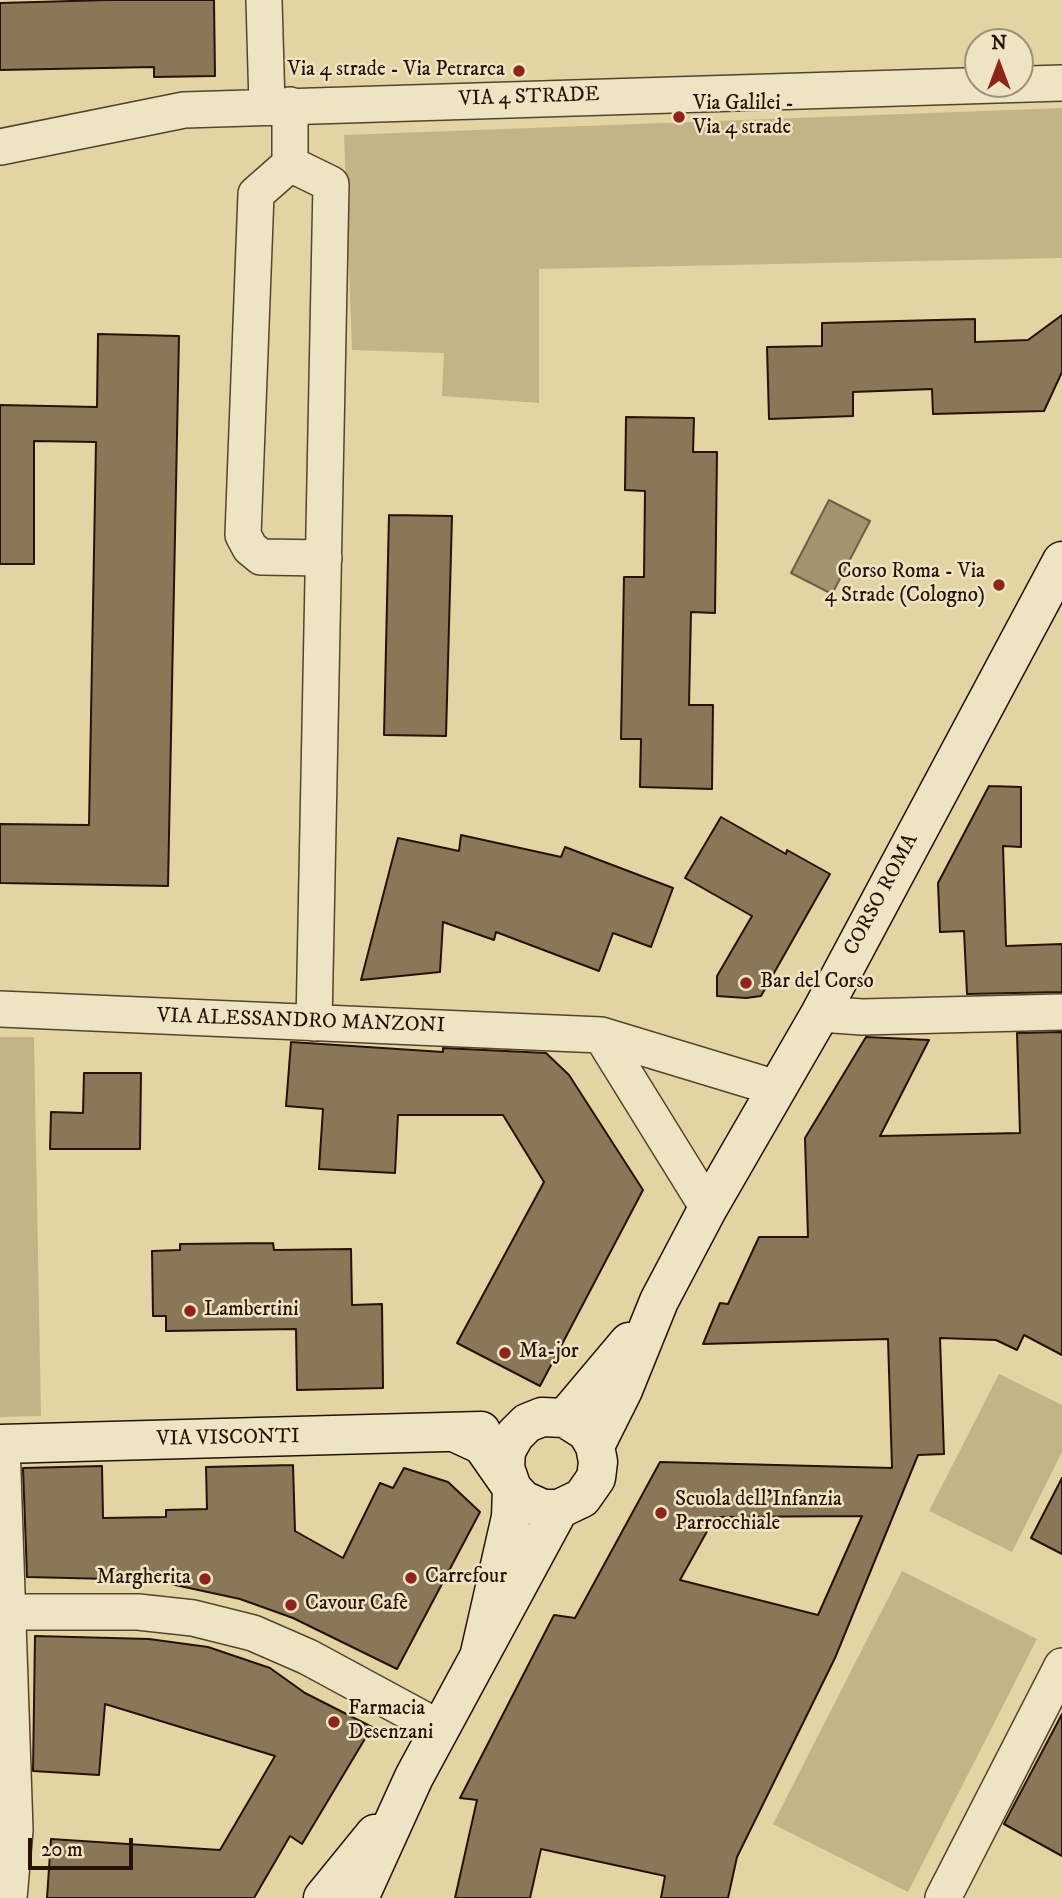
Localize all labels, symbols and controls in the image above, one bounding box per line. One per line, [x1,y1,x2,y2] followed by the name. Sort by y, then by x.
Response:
[964,28,1034,98] north arrow
[991,32,1007,55] text: N
[288,58,505,84] place label: Via 4 strade - Via Petrarca
[511,63,527,79] marker: Via 4 strade - Via Petrarca
[458,83,600,113] street label: VIA 4 STRADE
[693,92,794,142] place label: Via Galilei - Via 4 strade
[671,109,687,125] marker: Via Galilei - Via 4 strade
[824,560,985,610] place label: Corso Roma - Via 4 Strade (Cologno)
[991,577,1007,593] marker: Corso Roma - Via 4 Strade (Cologno)
[839,830,925,960] street label: CORSO ROMA
[760,970,874,996] place label: Bar del Corso
[738,975,754,991] marker: Bar del Corso
[157,1004,445,1040] street label: VIA ALESSANDRO MANZONI
[204,1298,299,1324] place label: Lambertini
[182,1303,198,1319] marker: Lambertini
[519,1340,579,1366] place label: Ma-jor
[497,1345,513,1361] marker: Ma-jor
[156,1425,300,1453] street label: VIA VISCONTI
[675,1488,842,1538] place label: Scuola dell'Infanzia Parrocchiale
[653,1505,669,1521] marker: Scuola dell'Infanzia Parrocchiale
[425,1565,507,1591] place label: Carrefour
[96,1566,191,1592] place label: Margherita
[403,1570,419,1586] marker: Carrefour
[197,1571,213,1587] marker: Margherita
[305,1592,408,1618] place label: Cavour Cafè
[283,1597,299,1613] marker: Cavour Cafè
[348,1697,433,1747] place label: Farmacia Desenzani
[326,1714,342,1730] marker: Farmacia Desenzani
[32,1825,136,1869] scale bar
[41,1837,83,1863] text: 20 m

